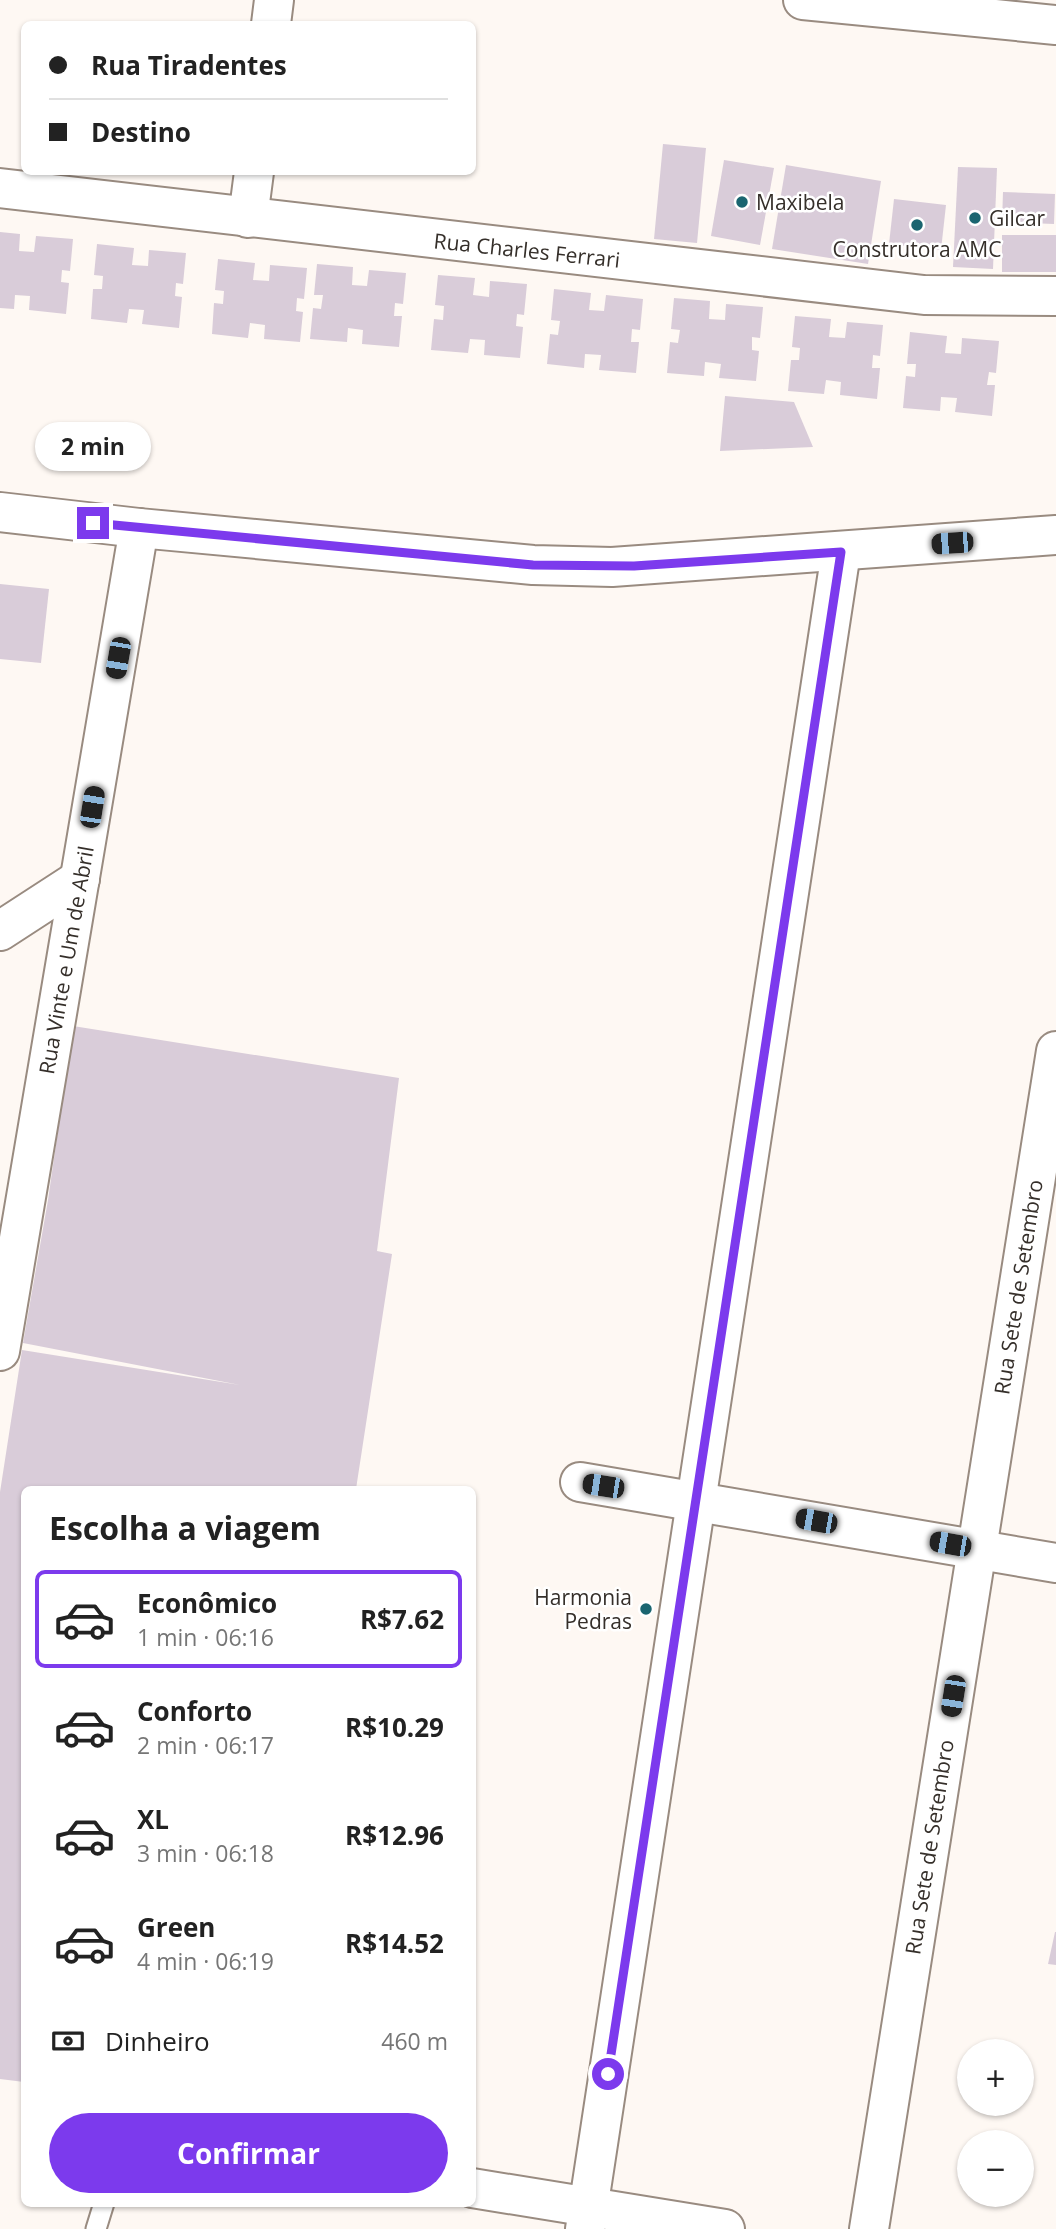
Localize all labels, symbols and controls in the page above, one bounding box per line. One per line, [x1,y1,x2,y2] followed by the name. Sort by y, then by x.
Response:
[91,47,287,83] text: Rua Tiradentes
[91,114,191,150] text: Destino
[756,188,844,216] place label: Maxibela
[734,194,750,210] marker: Maxibela
[989,204,1046,232] place label: Gilcar
[967,210,983,226] marker: Gilcar
[909,217,925,233] marker: Construtora AMC
[432,226,622,274] street label: Rua Charles Ferrari
[833,235,1001,263] place label: Construtora AMC
[35,421,151,470] callout: 2 min
[61,430,125,462] text: 2 min
[77,507,109,539] route end
[931,531,974,555] car
[105,635,132,681] car
[79,785,106,829] car
[32,844,100,1076] street label: Rua Vinte e Um de Abril
[987,1178,1049,1396] street label: Rua Sete de Setembro
[581,1472,626,1500] car
[49,1506,321,1549] text: Escolha a viagem
[794,1507,839,1535] car
[928,1530,973,1558] car
[534,1583,632,1635] place label: Harmonia Pedras
[137,1585,277,1621] text: Econômico
[53,1588,116,1651] icon: car
[360,1601,444,1637] text: R$7.62
[638,1601,654,1617] marker: Harmonia Pedras
[137,1621,274,1653] text: 1 min · 06:16
[940,1674,967,1718] car
[137,1693,252,1729] text: Conforto
[53,1696,116,1759] icon: car
[345,1709,444,1745] text: R$10.29
[137,1729,274,1761] text: 2 min · 06:17
[898,1738,960,1956] street label: Rua Sete de Setembro
[137,1801,169,1837] text: XL
[53,1804,116,1867] icon: car
[345,1817,444,1853] text: R$12.96
[137,1837,274,1869] text: 3 min · 06:18
[137,1909,215,1945] text: Green
[53,1912,116,1975] icon: car
[345,1925,444,1961] text: R$14.52
[137,1945,274,1977] text: 4 min · 06:19
[49,2022,87,2060] icon: cash
[105,2023,210,2059] text: Dinheiro
[381,2025,448,2057] text: 460 m
[957,2039,1034,2207] map controls
[957,2039,1034,2116] button: +
[592,2058,624,2090] route start
[49,2113,448,2193] button: Confirmar
[957,2130,1034,2207] button: −

